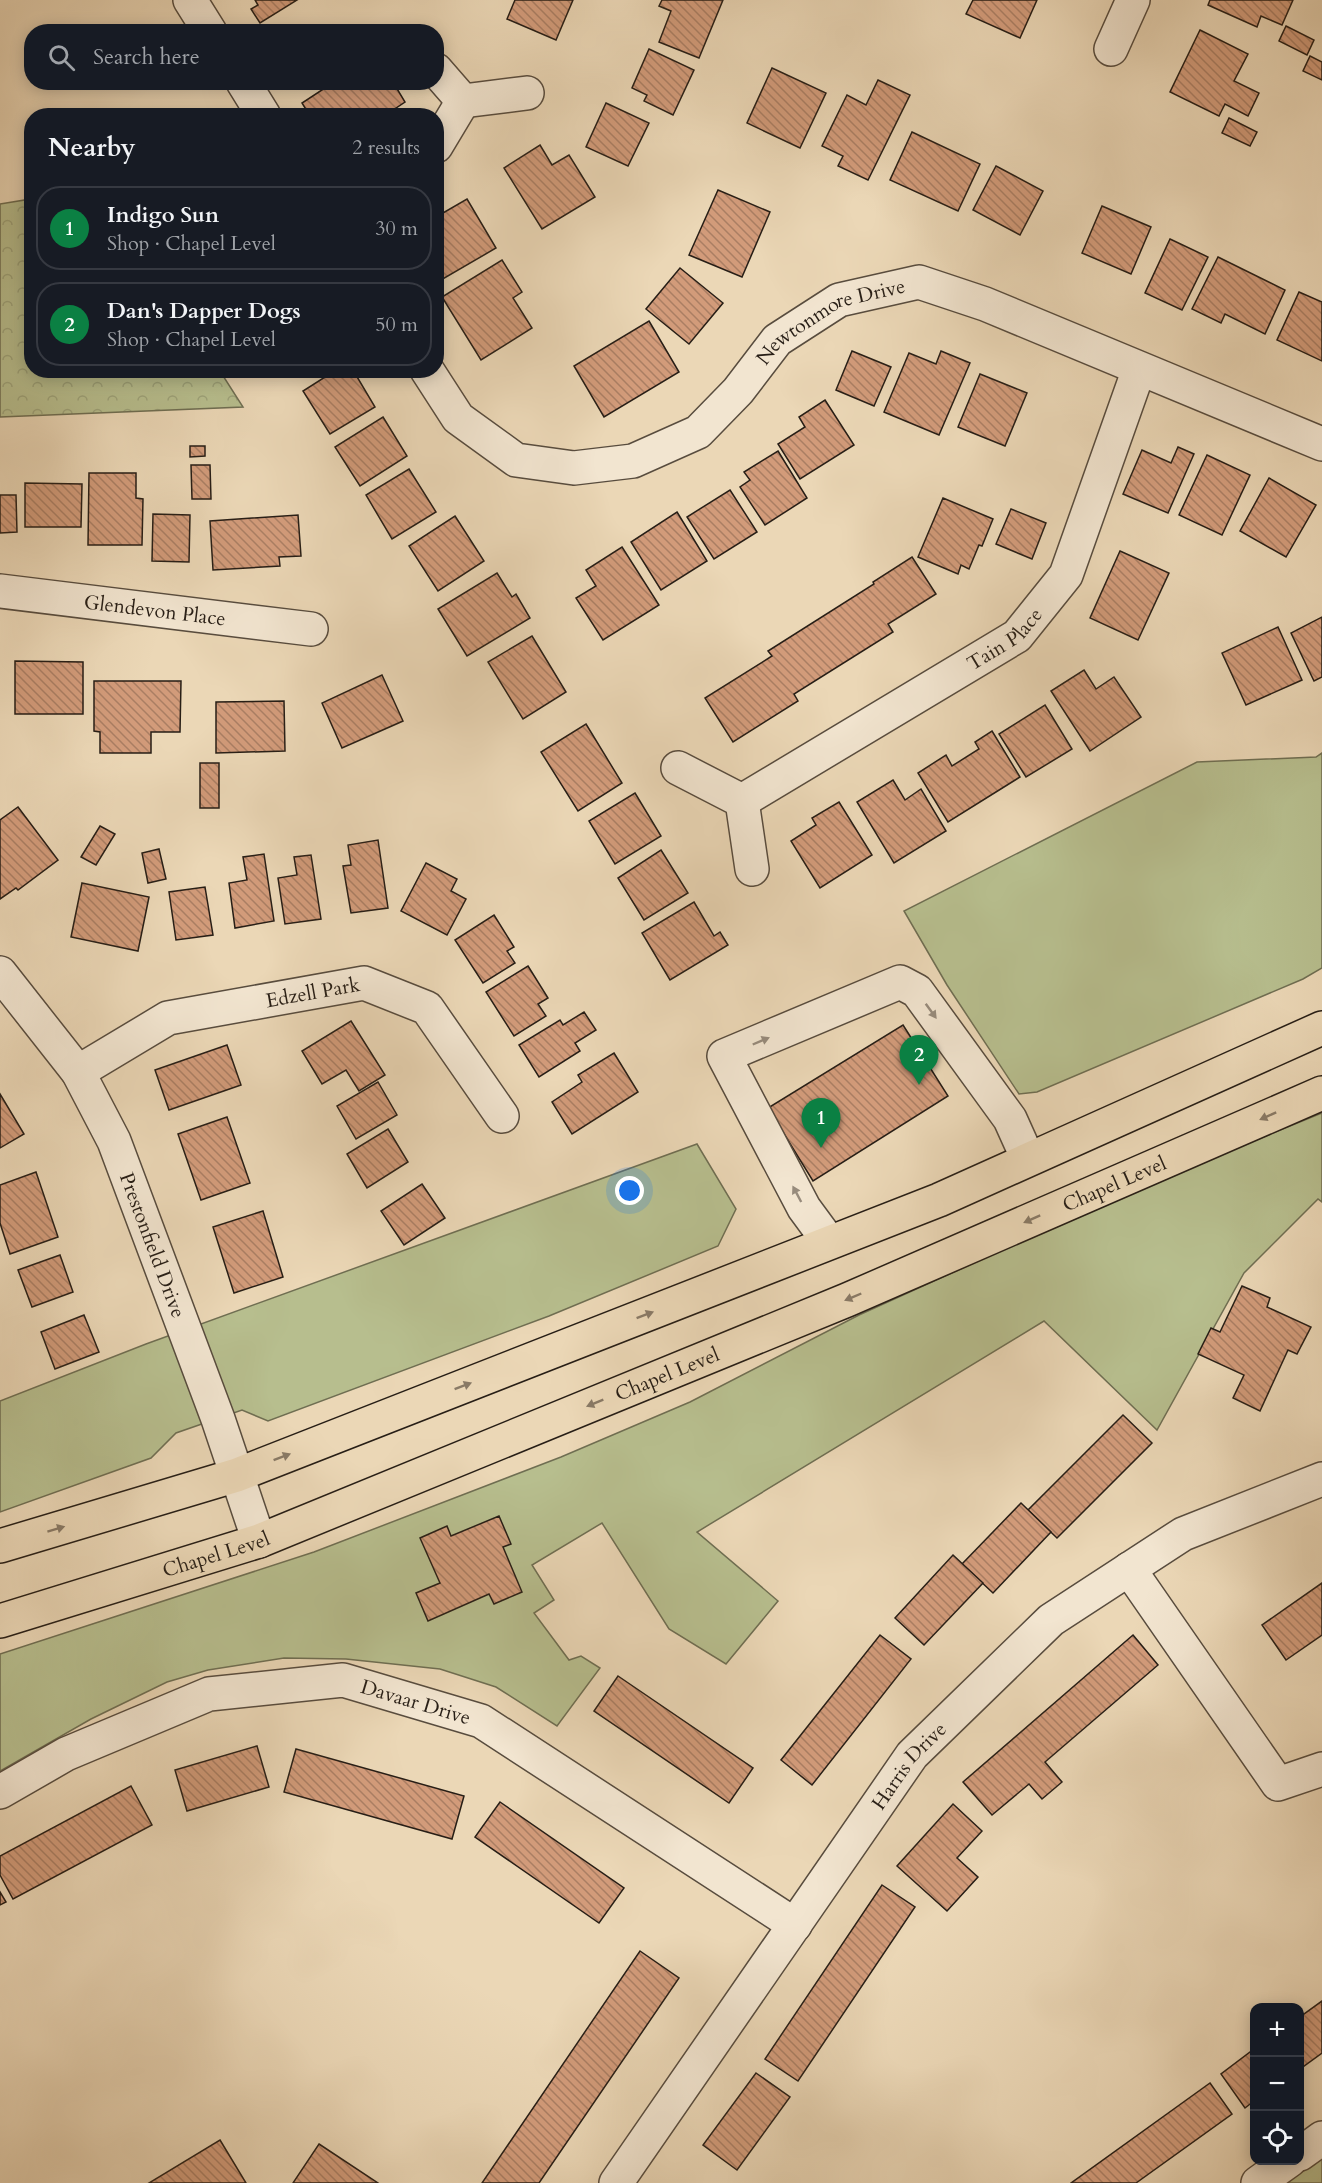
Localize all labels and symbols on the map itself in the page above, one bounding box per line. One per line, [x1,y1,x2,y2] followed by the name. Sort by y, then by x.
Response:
[749,272,907,370] street label: Newtonmore Drive
[82,588,227,632] street label: Glendevon Place
[962,602,1048,677] street label: Tain Place
[264,970,362,1014] street label: Edzell Park
[925,1003,937,1018] one-way arrow
[752,1036,770,1045] one-way arrow
[900,1036,938,1085] pin: 2
[802,1098,840,1148] pin: 1
[1259,1111,1277,1121] one-way arrow
[1058,1149,1170,1218] street label: Chapel Level
[113,1169,192,1322] street label: Prestonfield Drive
[615,1176,644,1205] your location
[792,1185,802,1202] one-way arrow
[1022,1214,1040,1224] one-way arrow
[844,1293,862,1302] one-way arrow
[636,1309,654,1319] one-way arrow
[611,1340,723,1407] street label: Chapel Level
[454,1381,472,1390] one-way arrow
[586,1399,604,1408] one-way arrow
[273,1452,291,1462] one-way arrow
[47,1524,65,1533] one-way arrow
[159,1525,274,1584] street label: Chapel Level
[358,1673,474,1731] street label: Davaar Drive
[865,1716,952,1815] street label: Harris Drive

